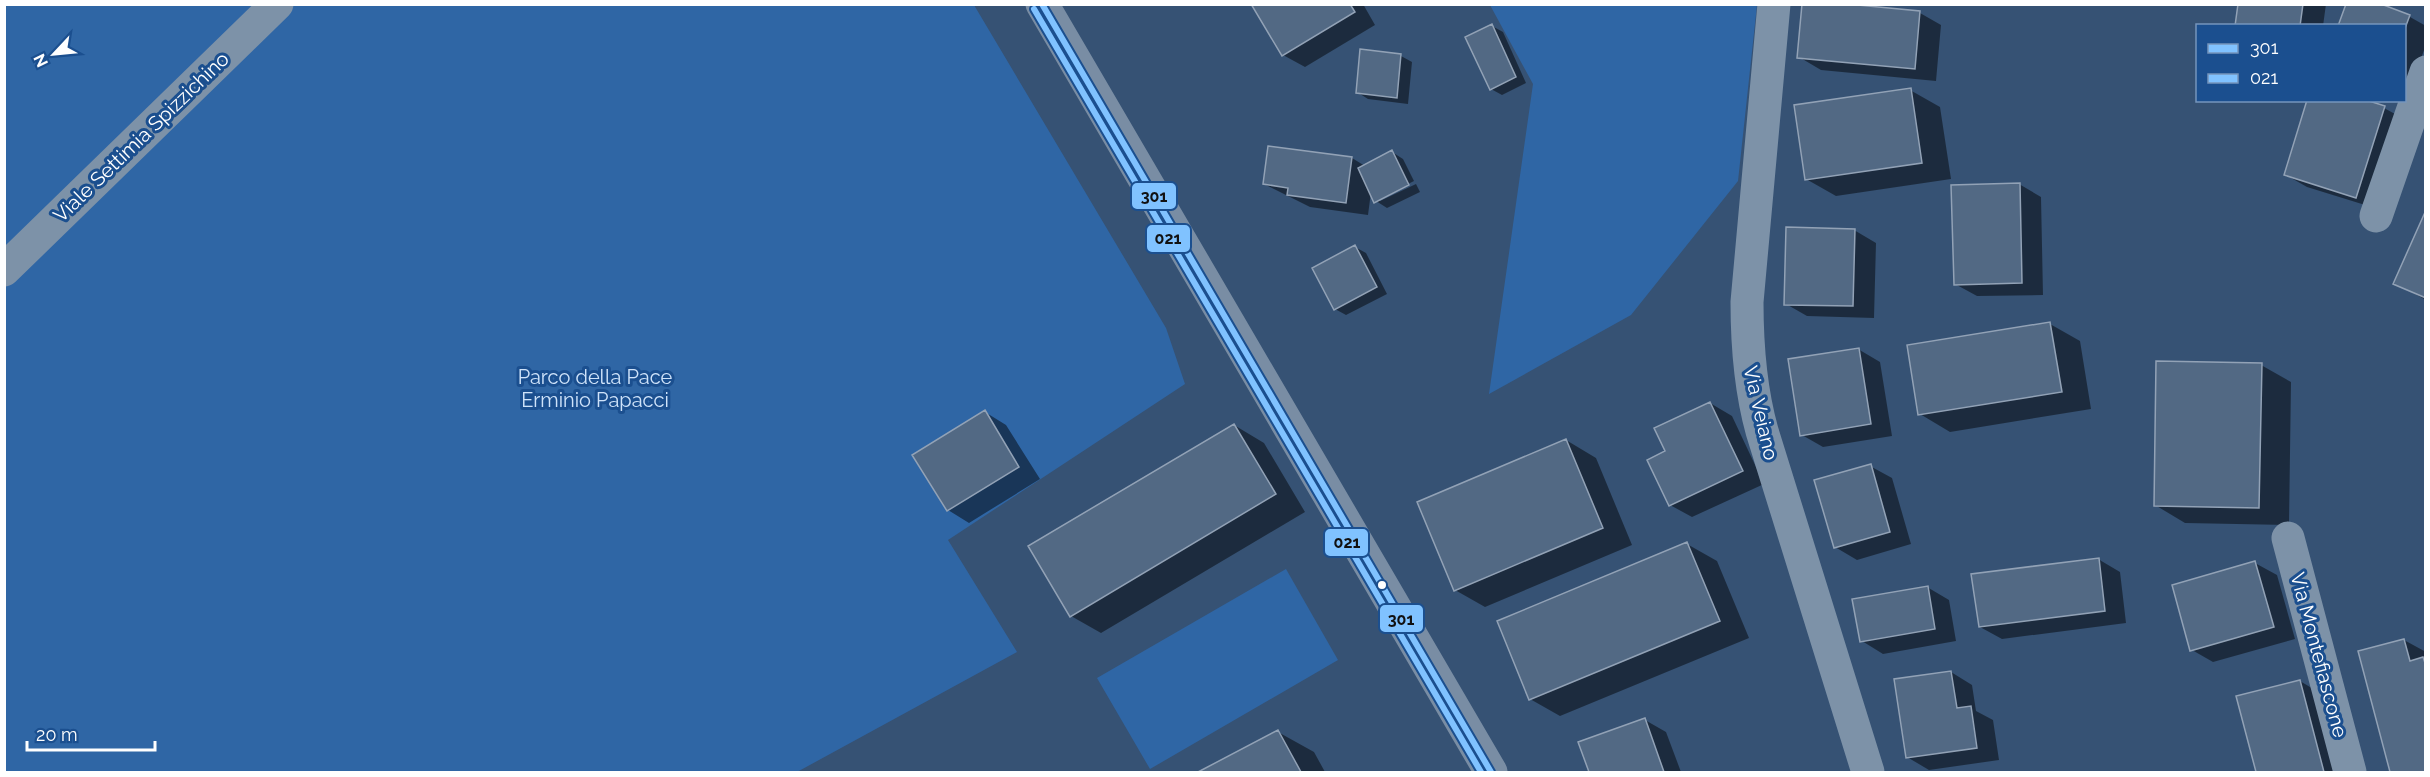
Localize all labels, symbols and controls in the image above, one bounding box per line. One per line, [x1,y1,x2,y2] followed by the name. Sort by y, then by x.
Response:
[24,24,84,84] north arrow
[2196,24,2406,102] legend
[2250,37,2279,58] text: 301
[48,47,234,227] street label: Viale Settimia Spizzichino
[30,51,52,70] text: N
[2250,67,2278,88] text: 021
[1131,182,1177,210] line badge: 301
[1141,187,1167,206] text: 301
[1146,224,1191,253] line badge: 021
[1155,229,1181,248] text: 021
[1739,363,1784,463] street label: Via Veiano
[518,365,673,412] park label: Parco della Pace Erminio Papacci
[1324,528,1369,557] line badge: 021
[1334,533,1360,552] text: 021
[2285,570,2353,740] street label: Via Montefiascone
[1376,579,1388,591] unlabelled marker
[1379,604,1424,633] line badge: 301
[1388,610,1414,629] text: 301
[27,714,154,752] scale bar
[36,724,78,745] text: 20 m

